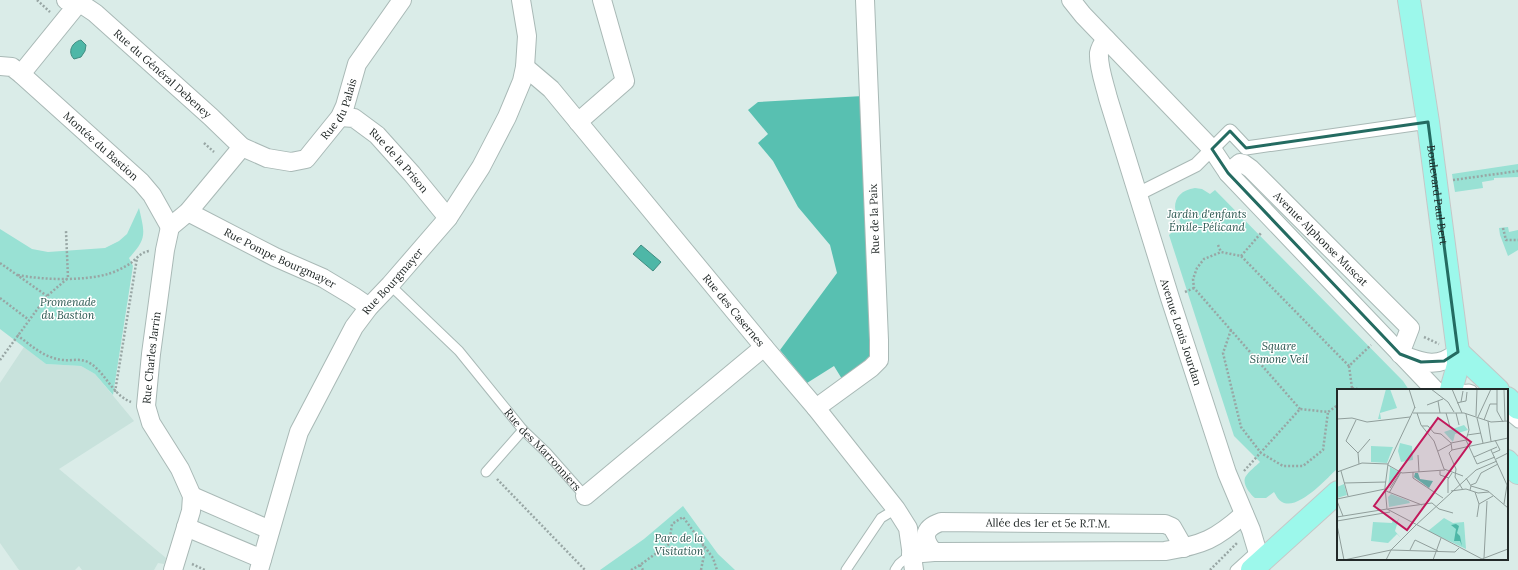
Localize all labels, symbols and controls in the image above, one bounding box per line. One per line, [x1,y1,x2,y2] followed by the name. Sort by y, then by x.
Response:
[111,26,214,121] street label: Rue du Général Debeney
[318,77,360,142] street label: Rue du Palais
[60,109,142,184] street label: Montée du Bastion
[367,125,432,196] street label: Rue de la Prison
[1424,144,1451,246] street label: Boulevard Paul Bert
[866,183,882,254] street label: Rue de la Paix
[1270,188,1371,289] street label: Avenue Alphonse Muscat
[1166,207,1247,234] park label: Jardin d'enfants Émile-Pélicand
[222,225,339,291] street label: Rue Pompe Bourgmayer
[359,245,426,317] street label: Rue Bourgmayer
[700,271,768,349] street label: Rue des Casernes
[1157,276,1205,388] street label: Avenue Louis Jourdan
[40,295,96,322] park label: Promenade du Bastion
[139,310,164,405] street label: Rue Charles Jarrin
[1250,339,1308,366] park label: Square Simone Veil
[1337,389,1508,560] inset map
[501,406,584,494] street label: Rue des Marronniers
[985,515,1110,531] street label: Allée des 1er et 5e R.T.M.
[654,531,704,558] park label: Parc de la Visitation

